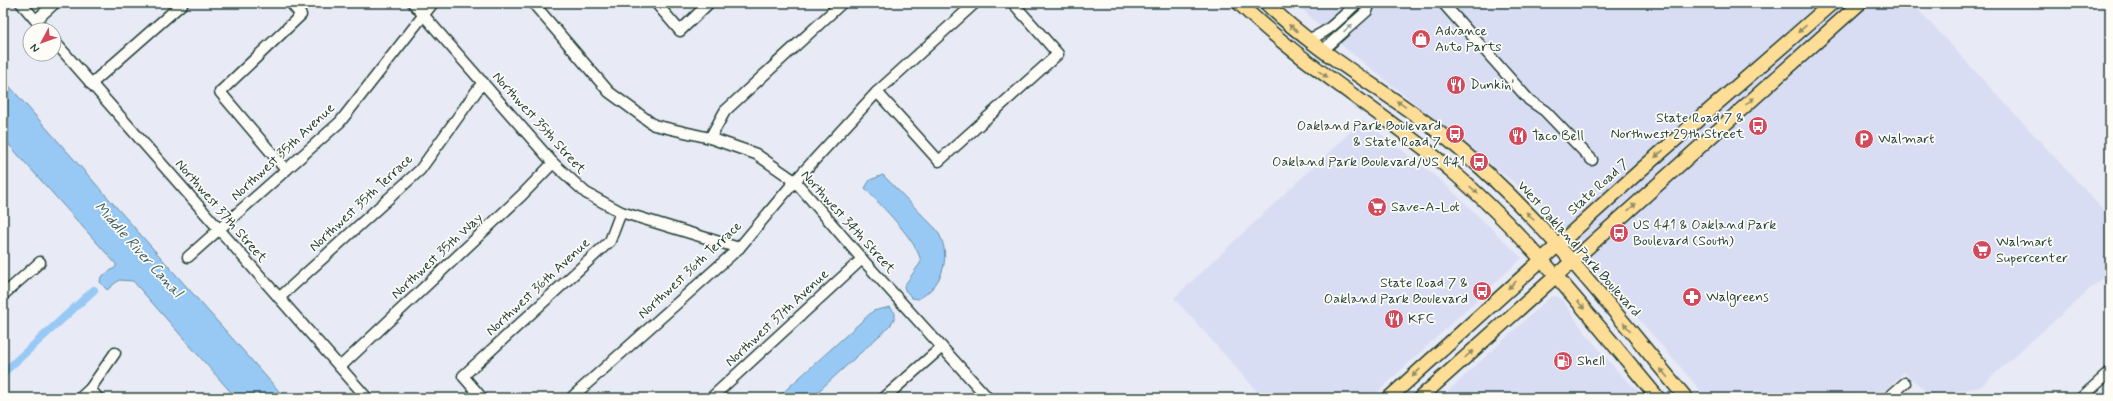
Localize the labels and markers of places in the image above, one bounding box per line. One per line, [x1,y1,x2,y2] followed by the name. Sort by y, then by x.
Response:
[1435,22,1502,56] place label: Advance Auto Parts
[1410,28,1432,50] shop icon: Advance Auto Parts
[1445,74,1467,96] restaurant icon: Dunkin'
[1470,76,1514,94] place label: Dunkin'
[1611,109,1745,143] place label: State Road 7 & Northwest 29th Street
[1747,115,1769,137] bus stop icon: State Road 7 & Northwest 29th Street
[1297,117,1441,151] place label: Oakland Park Boulevard & State Road 7
[1444,123,1466,145] bus stop icon: Oakland Park Boulevard & State Road 7
[1507,125,1529,147] restaurant icon: Taco Bell
[1532,127,1584,145] place label: Taco Bell
[1853,128,1875,150] parking icon: Walmart
[1878,130,1934,148] place label: Walmart
[1468,151,1490,173] bus stop icon: Oakland Park Boulevard/US 441
[1272,153,1465,171] place label: Oakland Park Boulevard/US 441
[1366,196,1388,218] supermarket icon: Save-A-Lot
[1391,198,1460,216] place label: Save-A-Lot
[1633,216,1776,250] place label: US 441 & Oakland Park Boulevard (South)
[1608,222,1630,244] bus stop icon: US 441 & Oakland Park Boulevard (South)
[1996,233,2068,267] place label: Walmart Supercenter
[1971,239,1993,261] supermarket icon: Walmart Supercenter
[1324,274,1468,308] place label: State Road 7 & Oakland Park Boulevard
[1471,280,1493,302] bus stop icon: State Road 7 & Oakland Park Boulevard
[1681,286,1703,308] pharmacy icon: Walgreens
[1706,288,1769,307] place label: Walgreens
[1383,308,1405,330] restaurant icon: KFC
[1408,310,1434,328] place label: KFC
[1552,350,1574,372] fuel station icon: Shell
[1577,352,1605,370] place label: Shell

